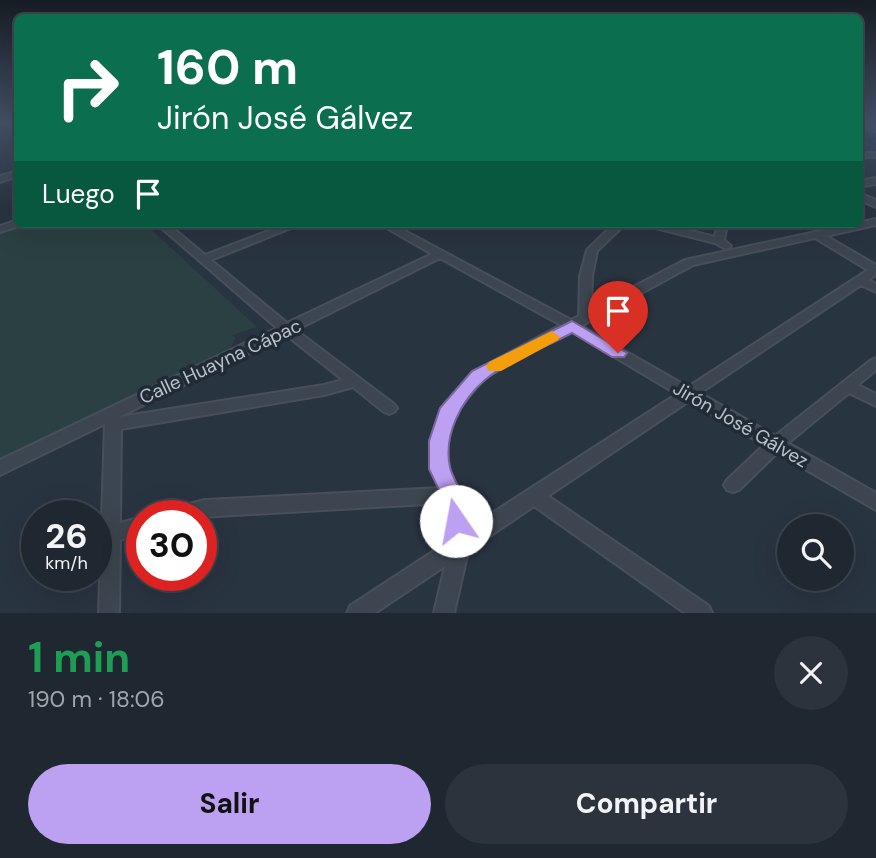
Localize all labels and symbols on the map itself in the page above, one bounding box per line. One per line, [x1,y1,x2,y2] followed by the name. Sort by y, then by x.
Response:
[588,281,648,353] pin
[135,313,305,410] street label: Calle Huayna Cápac
[669,376,813,473] street label: Jirón José Gálvez
[419,484,493,558] position arrow
[126,500,217,591] speed limit sign: 30

